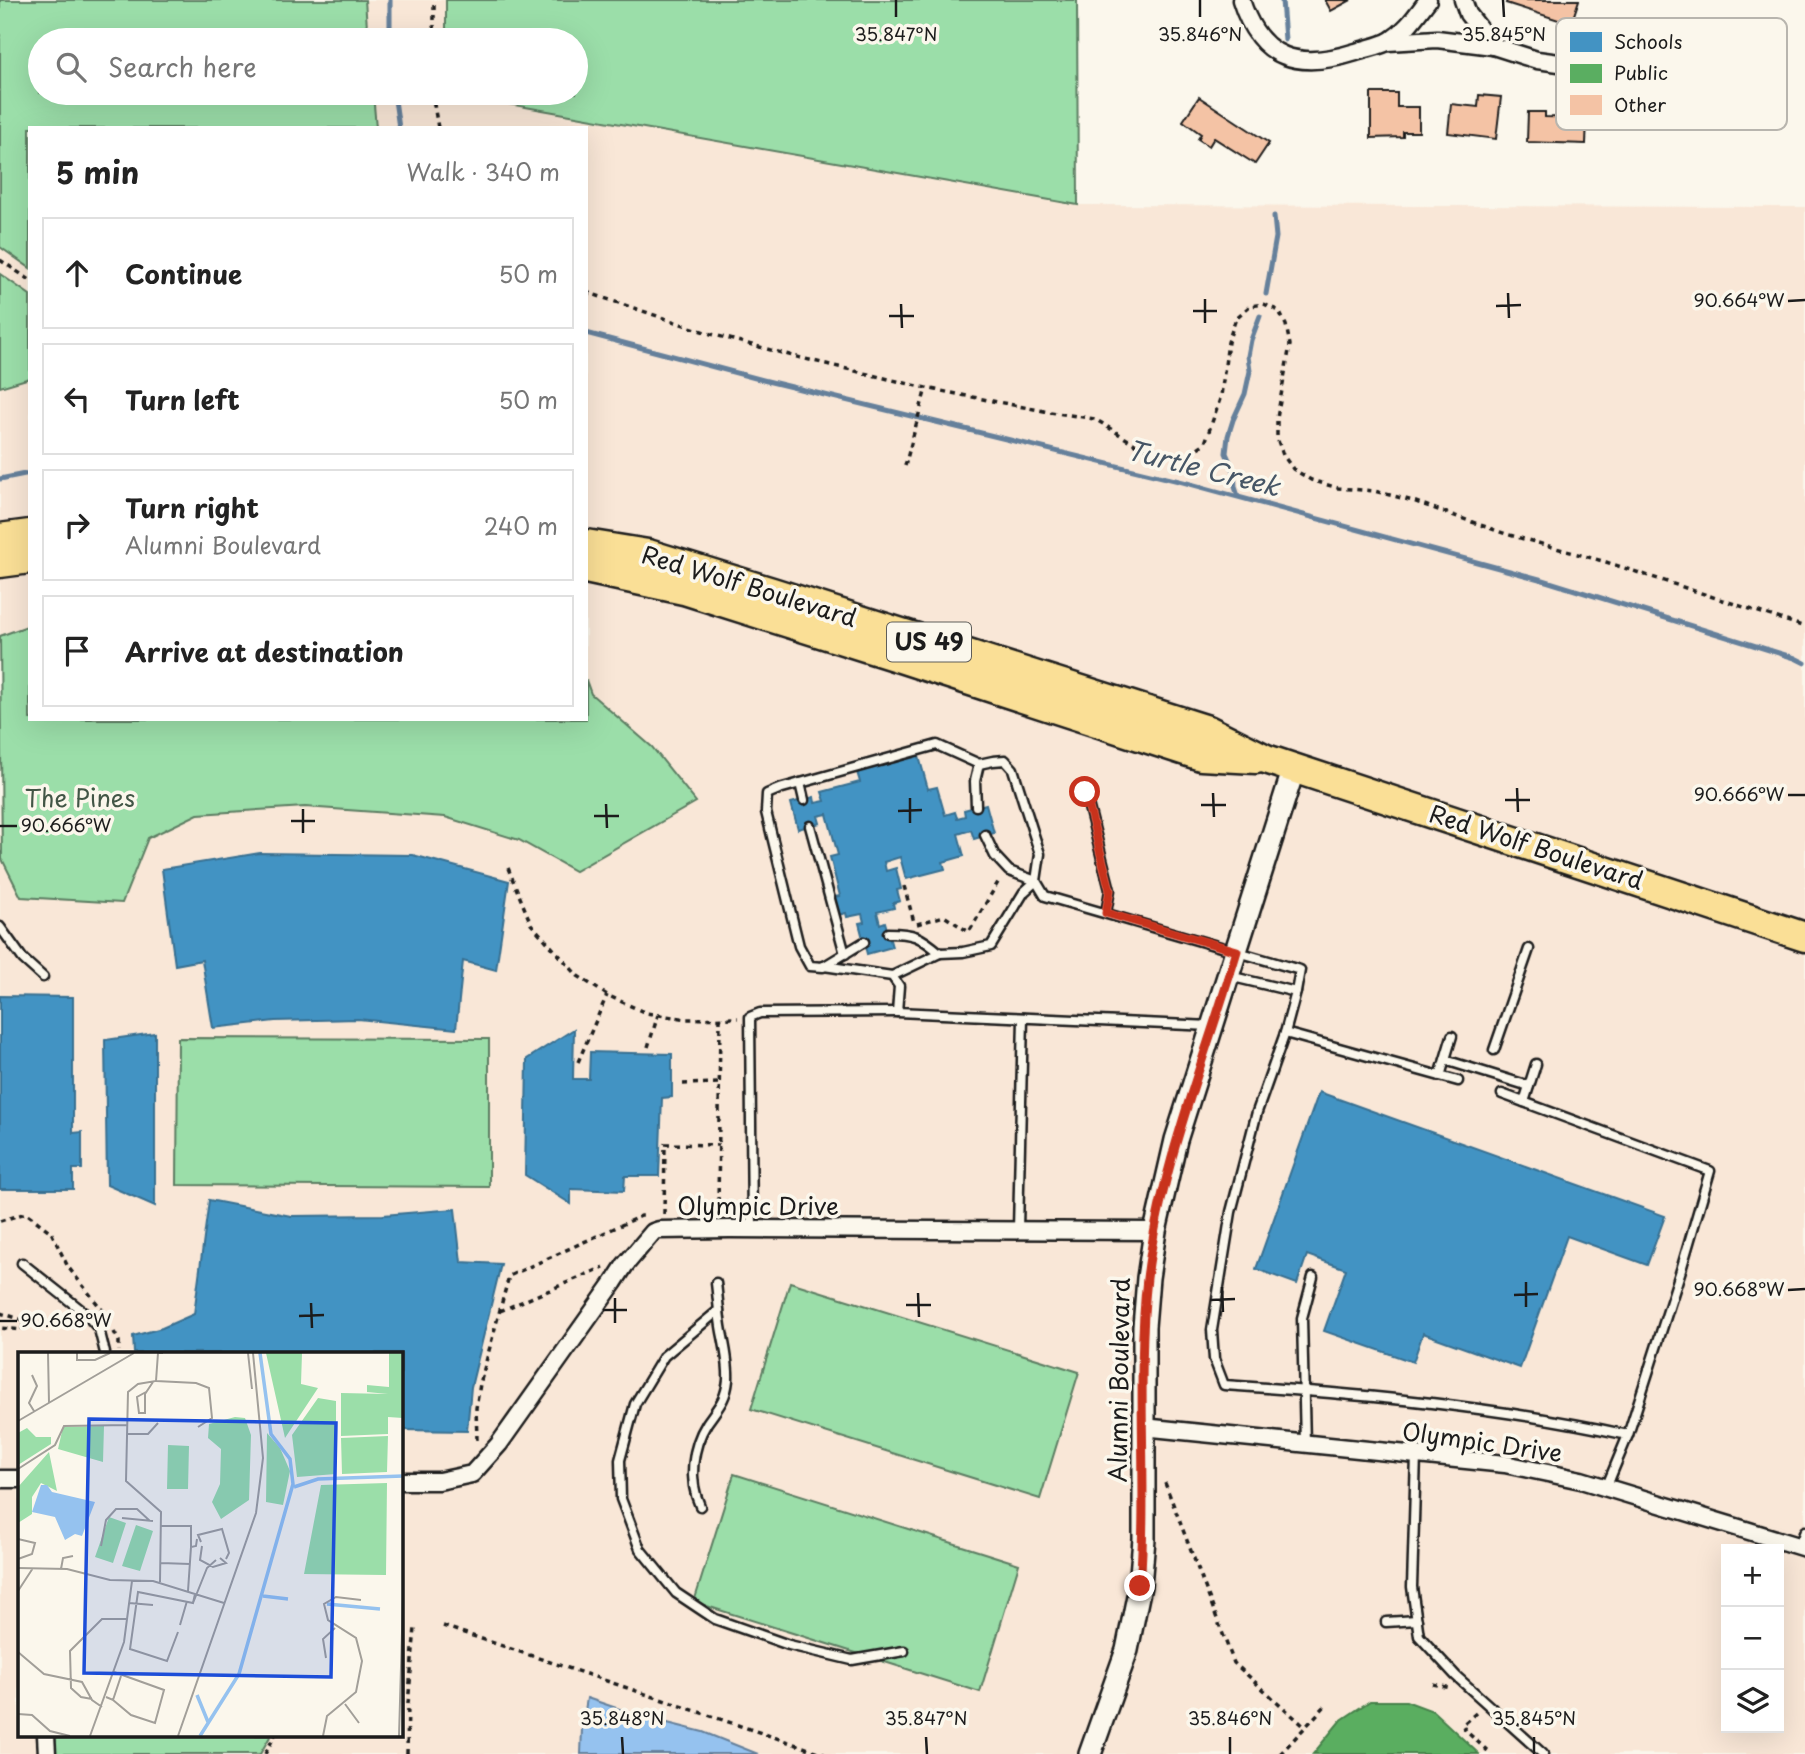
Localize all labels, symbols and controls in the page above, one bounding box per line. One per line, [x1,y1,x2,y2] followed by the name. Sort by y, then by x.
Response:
[1556,18,1787,130] legend
[855,20,937,47] text: 35.847°N
[1158,20,1242,47] text: 35.846°N
[1462,20,1546,47] text: 35.845°N
[1614,27,1682,55] text: Schools
[28,28,588,105] search box
[108,47,257,86] text: Search here
[52,48,90,86] icon: search
[1614,58,1668,86] text: Public
[1614,90,1666,118] text: Other
[56,149,139,194] text: 5 min
[407,154,560,189] text: Walk · 340 m
[58,254,96,292] icon: ahead
[125,254,242,293] text: Continue
[498,256,558,291] text: 50 m
[1693,286,1785,313] text: 90.664°W
[58,380,96,418] icon: left
[125,380,240,419] text: Turn left
[498,382,558,417] text: 50 m
[1123,430,1285,506] water label: Turtle Creek
[125,488,259,527] text: Turn right
[58,506,96,544] icon: right
[484,508,558,543] text: 240 m
[125,527,321,562] text: Alumni Boulevard
[638,535,862,635] street label: Red Wolf Boulevard
[887,622,971,662] road number: US 49
[58,632,96,670] icon: arrive
[125,632,404,671] text: Arrive at destination
[1069,776,1100,807] route start
[25,779,135,815] park label: The Pines
[1694,780,1785,807] text: 90.666°W
[1425,794,1649,898] street label: Red Wolf Boulevard
[21,811,112,838] text: 90.666°W
[677,1187,839,1223] street label: Olympic Drive
[1694,1275,1785,1302] text: 90.668°W
[1098,1277,1138,1483] street label: Alumni Boulevard
[21,1306,112,1333] text: 90.668°W
[18,1352,402,1736] inset map
[1400,1412,1565,1470] street label: Olympic Drive
[1721,1544,1784,1733] map controls
[1721,1544,1784,1607] button: +
[1124,1570,1155,1601] route end
[1721,1607,1784,1670] button: −
[1721,1670,1784,1733] button: layers
[580,1704,665,1731] text: 35.848°N
[885,1704,967,1731] text: 35.847°N
[1188,1704,1272,1731] text: 35.846°N
[1492,1704,1576,1731] text: 35.845°N

